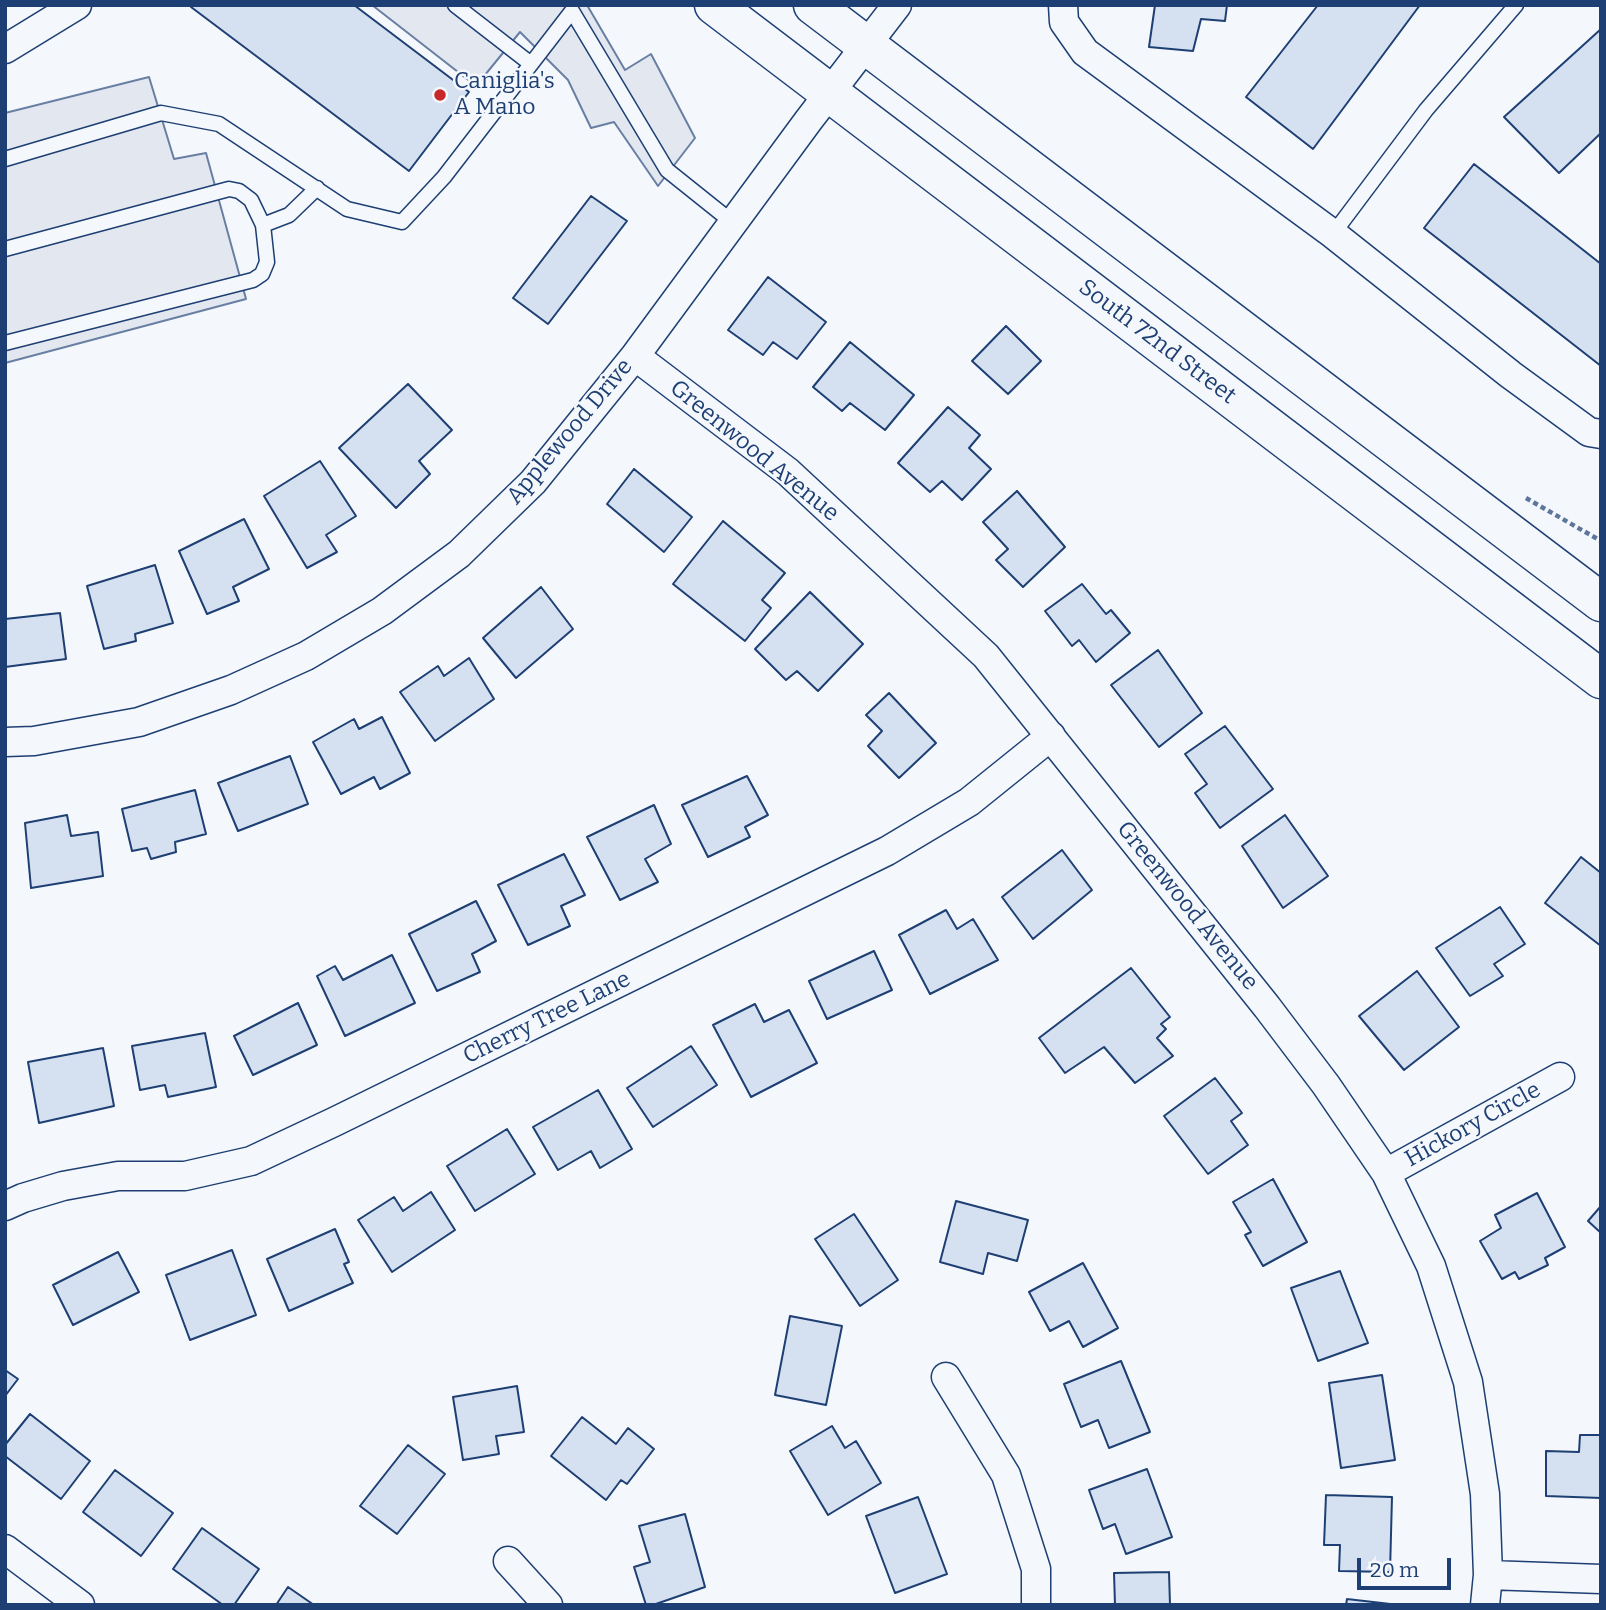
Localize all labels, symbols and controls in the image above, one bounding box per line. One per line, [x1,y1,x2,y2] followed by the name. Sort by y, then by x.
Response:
[454,68,555,122] place label: Caniglia's A Mano
[432,87,448,103] marker: Caniglia's A Mano
[1073,274,1241,410] street label: South 72nd Street
[501,354,639,510] street label: Applewood Drive
[664,374,844,528] street label: Greenwood Avenue
[1110,816,1264,996] street label: Greenwood Avenue
[459,966,635,1070] street label: Cherry Tree Lane
[1401,1076,1545,1174] street label: Hickory Circle
[1361,1544,1456,1588] scale bar
[1370,1557,1419,1583] text: 20 m

